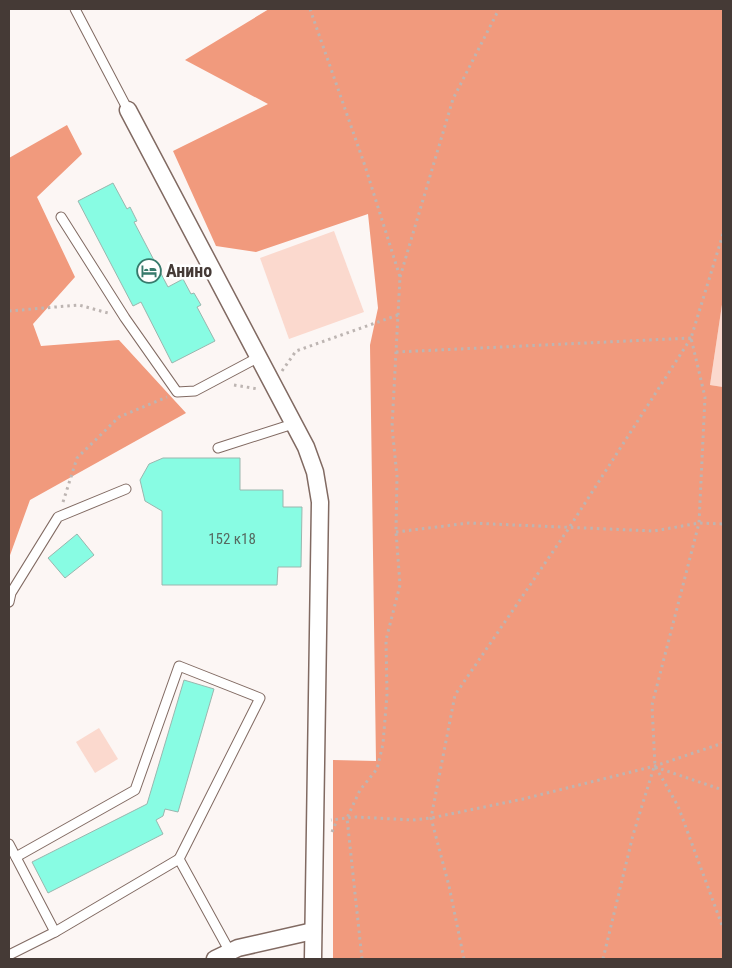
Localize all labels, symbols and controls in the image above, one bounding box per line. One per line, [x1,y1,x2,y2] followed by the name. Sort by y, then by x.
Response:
[136,258,162,284] hotel icon: Анино
[166,260,212,281] place label: Анино
[208,530,256,548] house number: 152 к18

